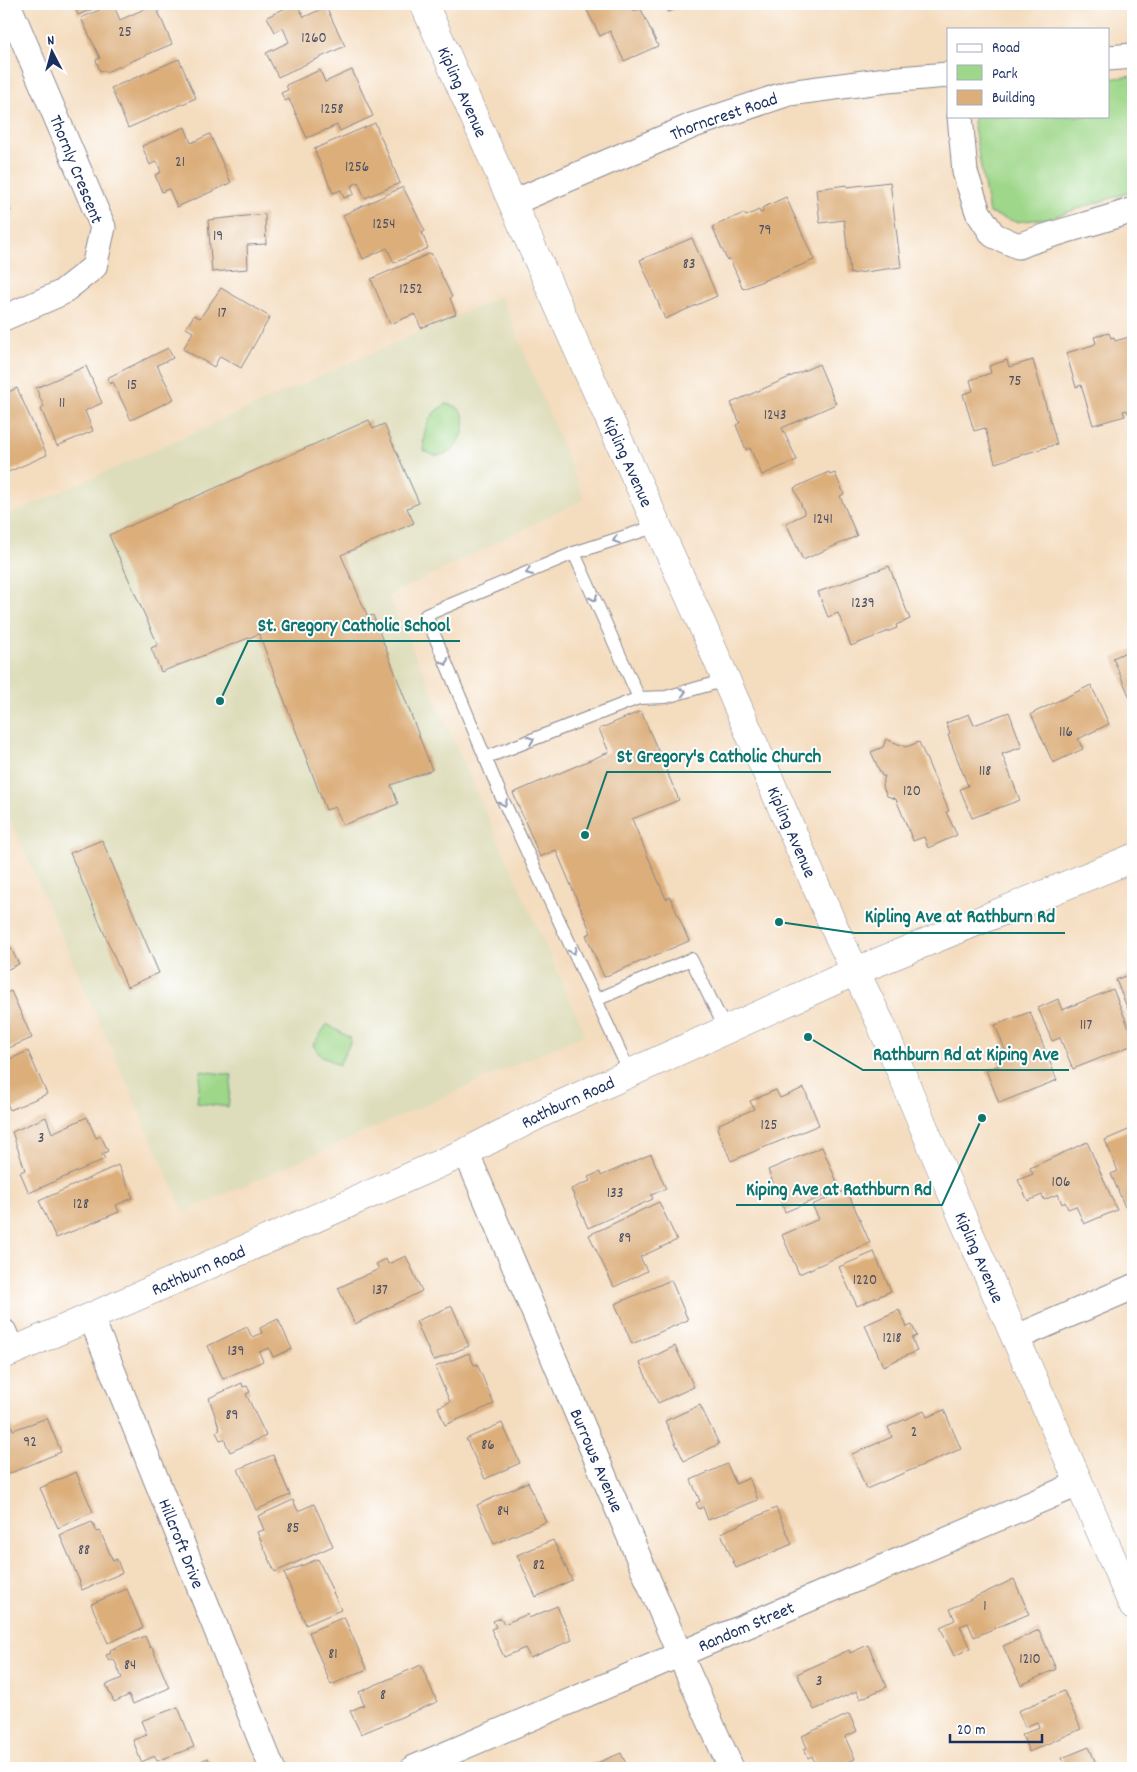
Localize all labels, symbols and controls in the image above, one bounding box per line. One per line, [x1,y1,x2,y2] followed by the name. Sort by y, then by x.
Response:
[118,22,132,44] house number: 25
[28,28,78,78] north arrow
[301,28,327,50] house number: 1260
[947,28,1110,118] legend
[46,31,55,51] text: N
[992,38,1020,60] text: Road
[430,43,492,142] street label: Kipling Avenue
[992,64,1018,86] text: Park
[667,88,781,149] street label: Thorncrest Road
[992,88,1035,110] text: Building
[321,99,343,121] house number: 1258
[41,112,108,228] street label: Thornly Crescent
[175,152,185,174] house number: 21
[345,157,369,179] house number: 1256
[372,214,396,236] house number: 1254
[759,220,771,242] house number: 79
[213,226,223,248] house number: 19
[683,254,695,276] house number: 83
[399,279,423,301] house number: 1252
[217,303,227,325] house number: 17
[1009,371,1021,393] house number: 75
[127,375,137,397] house number: 15
[59,393,65,415] house number: 11
[764,405,786,427] house number: 1243
[595,413,657,512] street label: Kipling Avenue
[813,509,833,531] house number: 1241
[612,534,620,544] one-way arrow
[525,566,534,577] one-way arrow
[588,593,599,602] one-way arrow
[851,593,875,615] house number: 1239
[248,607,460,641] callout: St. Gregory Catholic School
[258,614,451,641] text: St. Gregory Catholic School
[439,657,449,665] one-way arrow
[678,688,687,698] one-way arrow
[1059,722,1073,744] house number: 116
[526,736,535,747] one-way arrow
[607,738,831,772] callout: St Gregory's Catholic Church
[617,745,822,772] text: St Gregory's Catholic Church
[979,761,991,783] house number: 118
[903,781,921,803] house number: 120
[759,783,821,882] street label: Kipling Avenue
[498,798,509,807] one-way arrow
[855,899,1065,933] callout: Kipling Ave at Rathburn Rd
[865,905,1055,932] text: Kipling Ave at Rathburn Rd
[567,945,577,954] one-way arrow
[1080,1015,1092,1037] house number: 117
[863,1036,1069,1070] callout: Rathburn Rd at Kiping Ave
[873,1043,1059,1070] text: Rathburn Rd at Kiping Ave
[518,1072,619,1137] street label: Rathburn Road
[761,1115,777,1137] house number: 125
[38,1128,44,1150] house number: 3
[736,1171,942,1205] callout: Kiping Ave at Rathburn Rd
[1052,1172,1070,1194] house number: 106
[746,1178,932,1205] text: Kiping Ave at Rathburn Rd
[607,1183,623,1205] house number: 133
[73,1194,89,1216] house number: 128
[947,1209,1009,1308] street label: Kipling Avenue
[619,1228,631,1250] house number: 89
[148,1240,250,1304] street label: Rathburn Road
[853,1270,877,1292] house number: 1220
[372,1280,388,1302] house number: 137
[882,1328,902,1350] house number: 1218
[228,1341,244,1363] house number: 139
[226,1405,238,1427] house number: 89
[562,1406,628,1517] street label: Burrows Avenue
[911,1422,917,1444] house number: 2
[23,1432,37,1454] house number: 92
[481,1435,495,1457] house number: 86
[150,1496,209,1593] street label: Hillcroft Drive
[497,1501,509,1523] house number: 84
[287,1518,300,1540] house number: 85
[78,1540,90,1562] house number: 88
[533,1555,545,1577] house number: 82
[983,1596,987,1618] house number: 1
[695,1597,799,1660] street label: Random Street
[328,1644,338,1666] house number: 81
[1019,1649,1041,1671] house number: 1210
[124,1655,136,1677] house number: 84
[816,1671,822,1693] house number: 3
[380,1685,386,1707] house number: 8
[950,1712,1042,1744] scale bar
[957,1720,985,1742] text: 20 m

